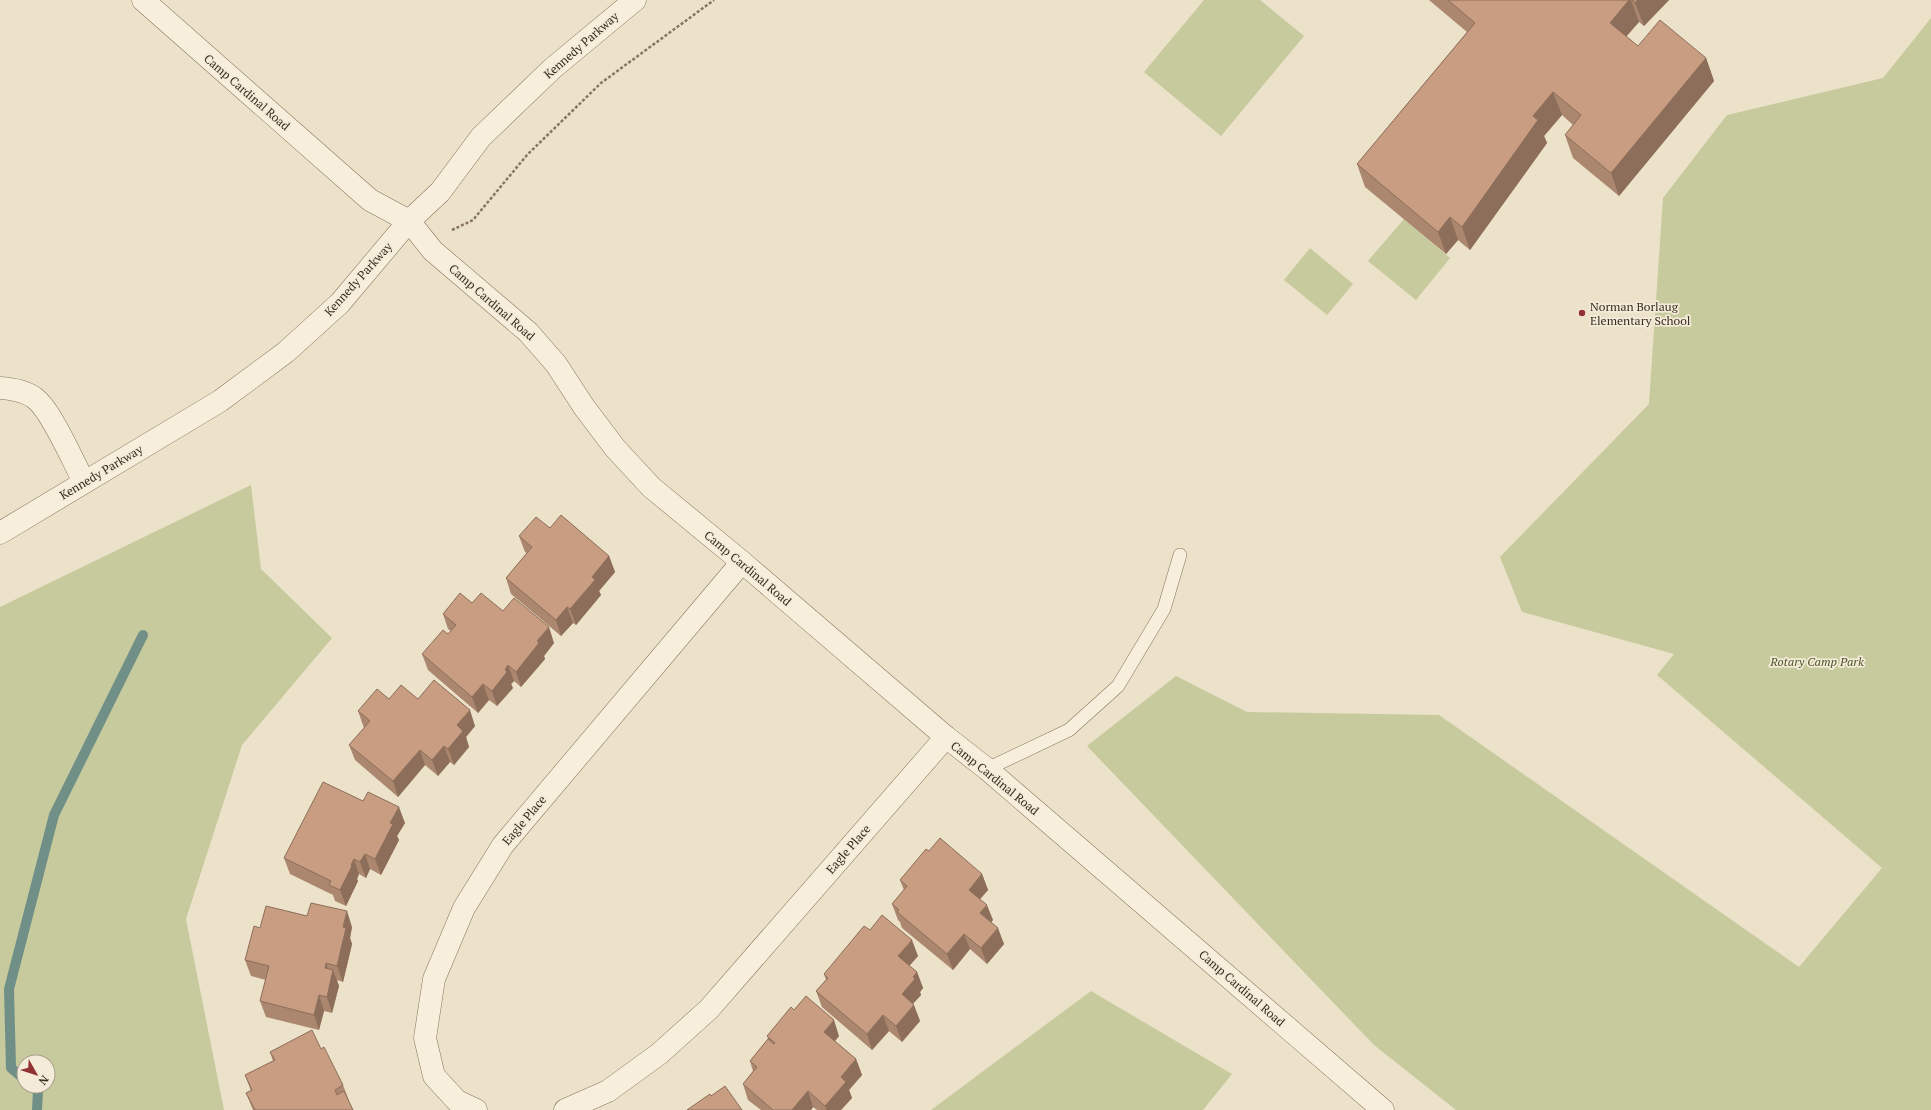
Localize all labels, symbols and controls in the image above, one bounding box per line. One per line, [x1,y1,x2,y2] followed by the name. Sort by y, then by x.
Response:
[541,8,622,81] street label: Kennedy Parkway
[201,51,293,134] street label: Camp Cardinal Road
[321,238,396,319] street label: Kennedy Parkway
[446,261,538,344] street label: Camp Cardinal Road
[1590,299,1691,328] place label: Norman Borlaug Elementary School
[1577,308,1587,318] marker: Norman Borlaug Elementary School
[57,441,146,503] street label: Kennedy Parkway
[701,527,795,609] street label: Camp Cardinal Road
[1769,654,1864,669] park label: Rotary Camp Park
[948,738,1042,818] street label: Camp Cardinal Road
[499,792,549,848] street label: Eagle Place
[823,821,873,877] street label: Eagle Place
[1196,947,1288,1030] street label: Camp Cardinal Road
[16,1054,56,1094] north arrow
[35,1073,52,1088] text: N

